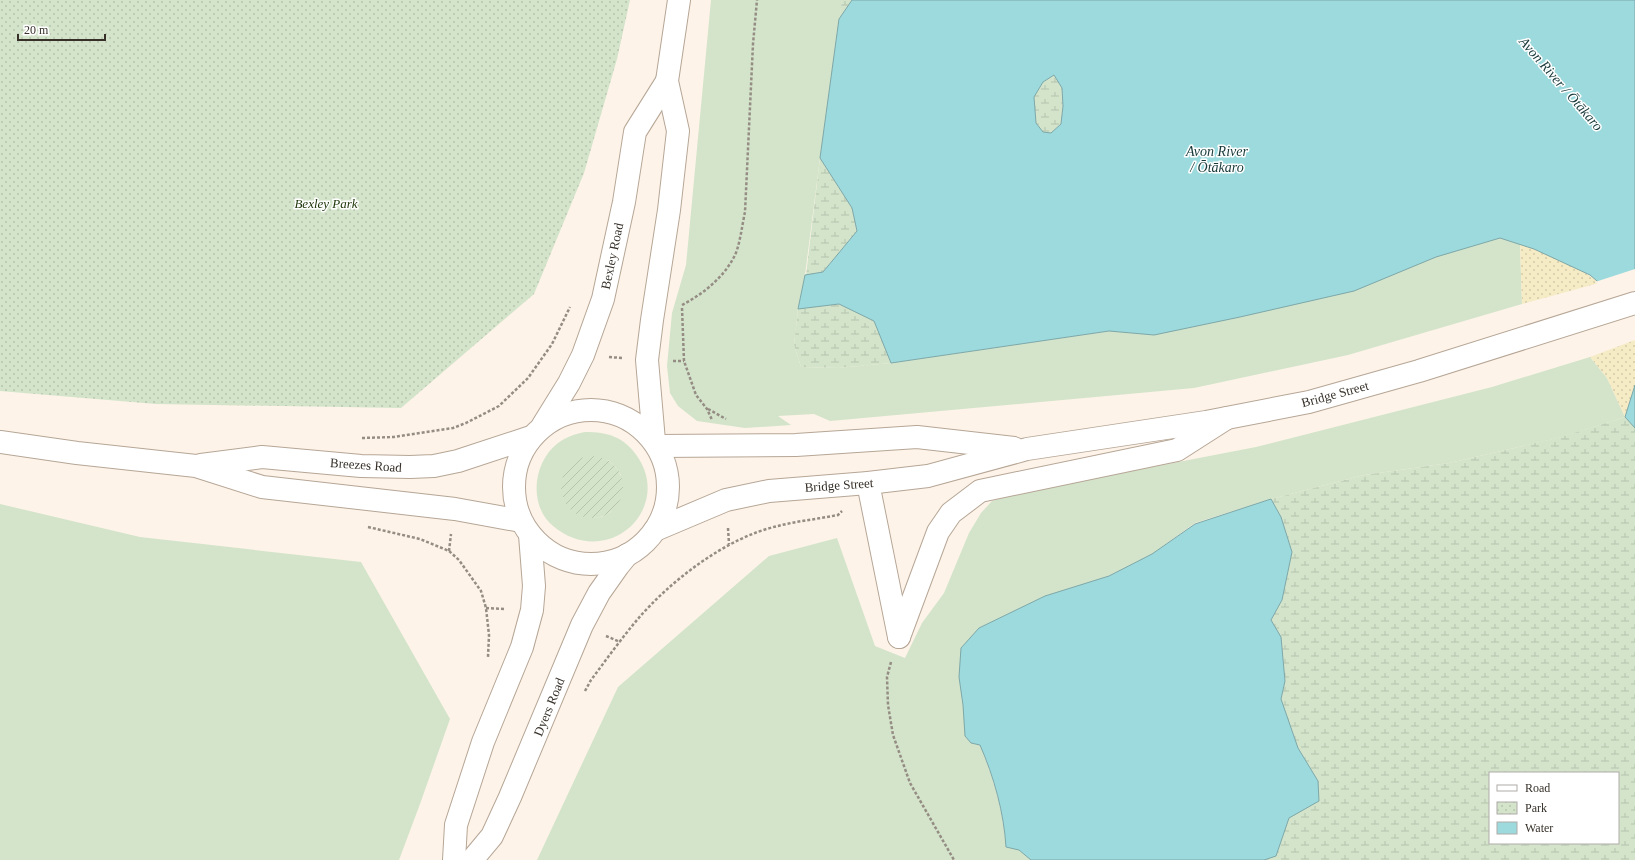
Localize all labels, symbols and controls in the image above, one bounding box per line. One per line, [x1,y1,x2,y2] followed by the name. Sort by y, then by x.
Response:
[18,16,105,42] scale bar
[24,23,49,37] text: 20 m
[1516,33,1606,134] water label: Avon River / Ōtākaro
[1185,144,1248,175] water label: Avon River / Ōtākaro
[294,196,358,211] park label: Bexley Park
[598,221,626,291] street label: Bexley Road
[1300,378,1371,410] street label: Bridge Street
[330,455,403,475] street label: Breezes Road
[804,475,874,495] street label: Bridge Street
[530,675,568,738] street label: Dyers Road
[1489,772,1619,844] legend
[1525,781,1550,795] text: Road
[1525,801,1547,815] text: Park
[1525,821,1553,835] text: Water

